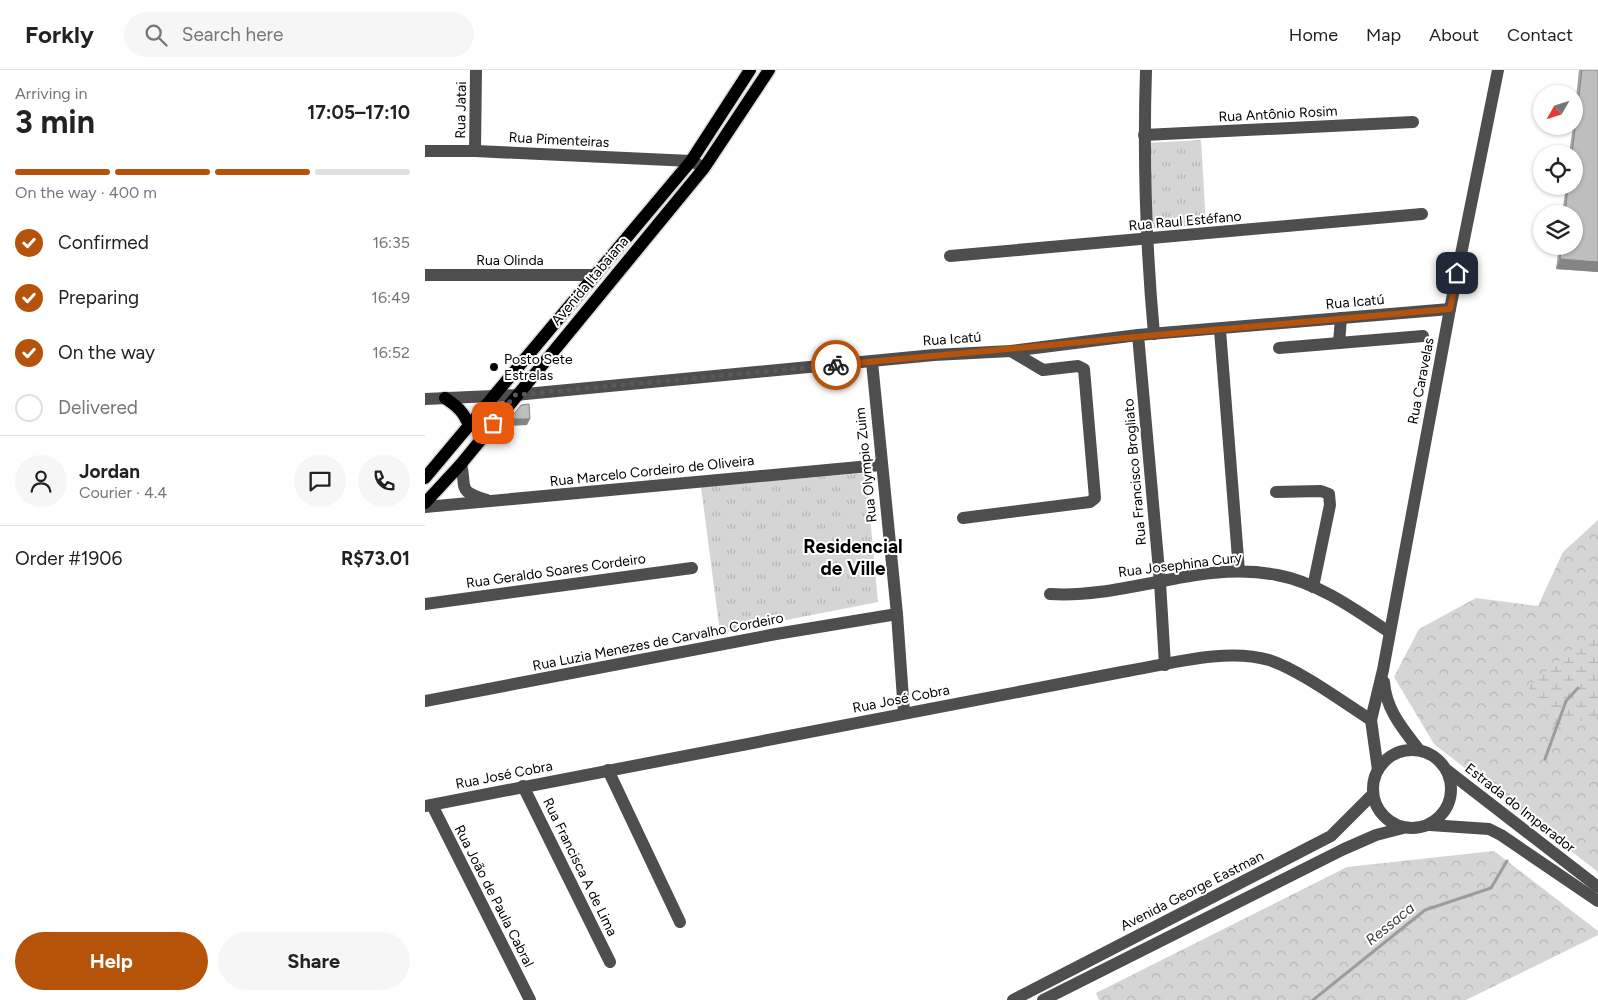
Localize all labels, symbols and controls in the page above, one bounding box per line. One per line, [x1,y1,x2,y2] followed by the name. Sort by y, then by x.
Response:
[124,12,474,57] search box
[25,20,94,49] text: Forkly
[142,21,170,49] icon: search
[182,23,283,46] text: Search here
[1289,24,1338,46] text: Home
[1366,24,1401,46] text: Map
[1429,24,1479,46] text: About
[1507,24,1573,46] text: Contact
[452,81,470,139] street label: Rua Jatai
[15,84,87,103] text: Arriving in
[1533,85,1583,135] north arrow
[1533,85,1583,255] map controls
[307,101,410,124] text: 17:05–17:10
[1218,102,1338,126] street label: Rua Antônio Rosim
[15,103,95,141] text: 3 min
[508,129,610,151] street label: Rua Pimenteiras
[1533,145,1583,195] button: locate
[15,183,157,202] text: On the way · 400 m
[1533,205,1583,255] button: layers
[1128,208,1242,234] street label: Rua Raul Estéfano
[15,229,43,257] icon: check
[58,231,149,254] text: Confirmed
[372,233,410,252] text: 16:35
[548,233,632,329] street label: Avenida Itabaiana
[476,252,544,269] street label: Rua Olinda
[1436,252,1478,294] pin
[1443,259,1471,287] icon: home
[15,284,43,312] icon: check
[58,286,139,309] text: Preparing
[371,288,410,307] text: 16:49
[1325,291,1385,313] street label: Rua Icatú
[922,328,982,350] street label: Rua Icatú
[1404,336,1438,426] street label: Rua Caravelas
[15,339,43,367] icon: check
[811,340,861,390] courier
[58,341,155,364] text: On the way
[372,343,410,362] text: 16:52
[504,351,573,384] place label: Posto Sete Estrelas
[822,351,850,379] icon: bike
[488,361,500,373] marker: Posto Sete Estrelas
[58,396,138,419] text: Delivered
[1120,398,1150,546] street label: Rua Francisco Brogliato
[472,402,514,444] pin
[852,407,880,523] street label: Rua Olympio Zuim
[479,409,507,437] icon: bag
[549,452,755,490] street label: Rua Marcelo Cordeiro de Oliveira
[15,455,67,507] button: person
[294,455,346,507] button: chat
[358,455,410,507] button: phone
[79,460,140,483] text: Jordan
[79,483,167,502] text: Courier · 4.4
[803,535,903,580] district label: Residencial de Ville
[15,547,122,570] text: Order #1906
[341,547,410,570] text: R$73.01
[1117,549,1243,581] street label: Rua Josephina Cury
[465,550,647,592] street label: Rua Geraldo Soares Cordeiro
[531,609,785,675] street label: Rua Luzia Menezes de Carvalho Cordeiro
[851,681,951,717] street label: Rua José Cobra
[454,757,554,793] street label: Rua José Cobra
[1462,760,1579,856] street label: Estrada do Imperador
[539,795,621,939] street label: Rua Francisca A de Lima
[451,822,537,970] street label: Rua João de Paula Cabral
[1118,847,1267,935] street label: Avenida George Eastman
[1362,899,1418,949] water label: Ressaca
[15,932,208,990] button: Help
[218,932,410,990] button: Share

